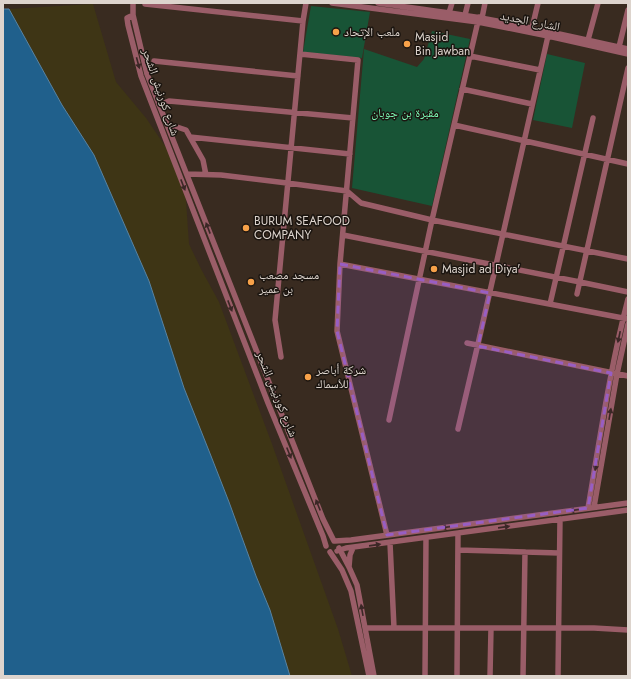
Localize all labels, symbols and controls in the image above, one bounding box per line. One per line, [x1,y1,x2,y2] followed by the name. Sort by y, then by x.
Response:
[498,6,562,36] street label: الشارع الجديد
[344,23,400,41] place label: ملعب الإتحاد
[331,27,341,37] marker: ملعب الإتحاد
[415,28,470,60] place label: Masjid Bin Jawban
[402,39,412,49] marker: Masjid Bin Jawban
[137,45,184,138] street label: شارع كورنيش الشحر
[135,57,141,70] one-way arrow
[371,104,439,122] park label: مقبرة بن جوبان
[181,179,187,191] one-way arrow
[254,212,350,244] place label: BURUM SEAFOOD COMPANY
[205,222,211,234] one-way arrow
[241,223,251,233] marker: BURUM SEAFOOD COMPANY
[442,260,521,278] place label: Masjid ad Diya'
[429,264,439,274] marker: Masjid ad Diya'
[258,266,319,298] place label: مسجد مصعب بن عمير
[246,277,256,287] marker: مسجد مصعب بن عمير
[228,301,234,313] one-way arrow
[615,331,621,344] one-way arrow
[251,347,302,440] street label: شارع كورنيش الشحر
[315,361,366,393] place label: شركة أباصر للأسماك
[303,372,313,382] marker: شركة أباصر للأسماك
[608,408,614,420] one-way arrow
[286,447,292,458] one-way arrow
[593,459,599,471] one-way arrow
[314,499,320,511] one-way arrow
[569,507,582,513] one-way arrow
[441,524,453,530] one-way arrow
[498,524,510,530] one-way arrow
[369,542,381,548] one-way arrow
[358,604,364,616] one-way arrow

